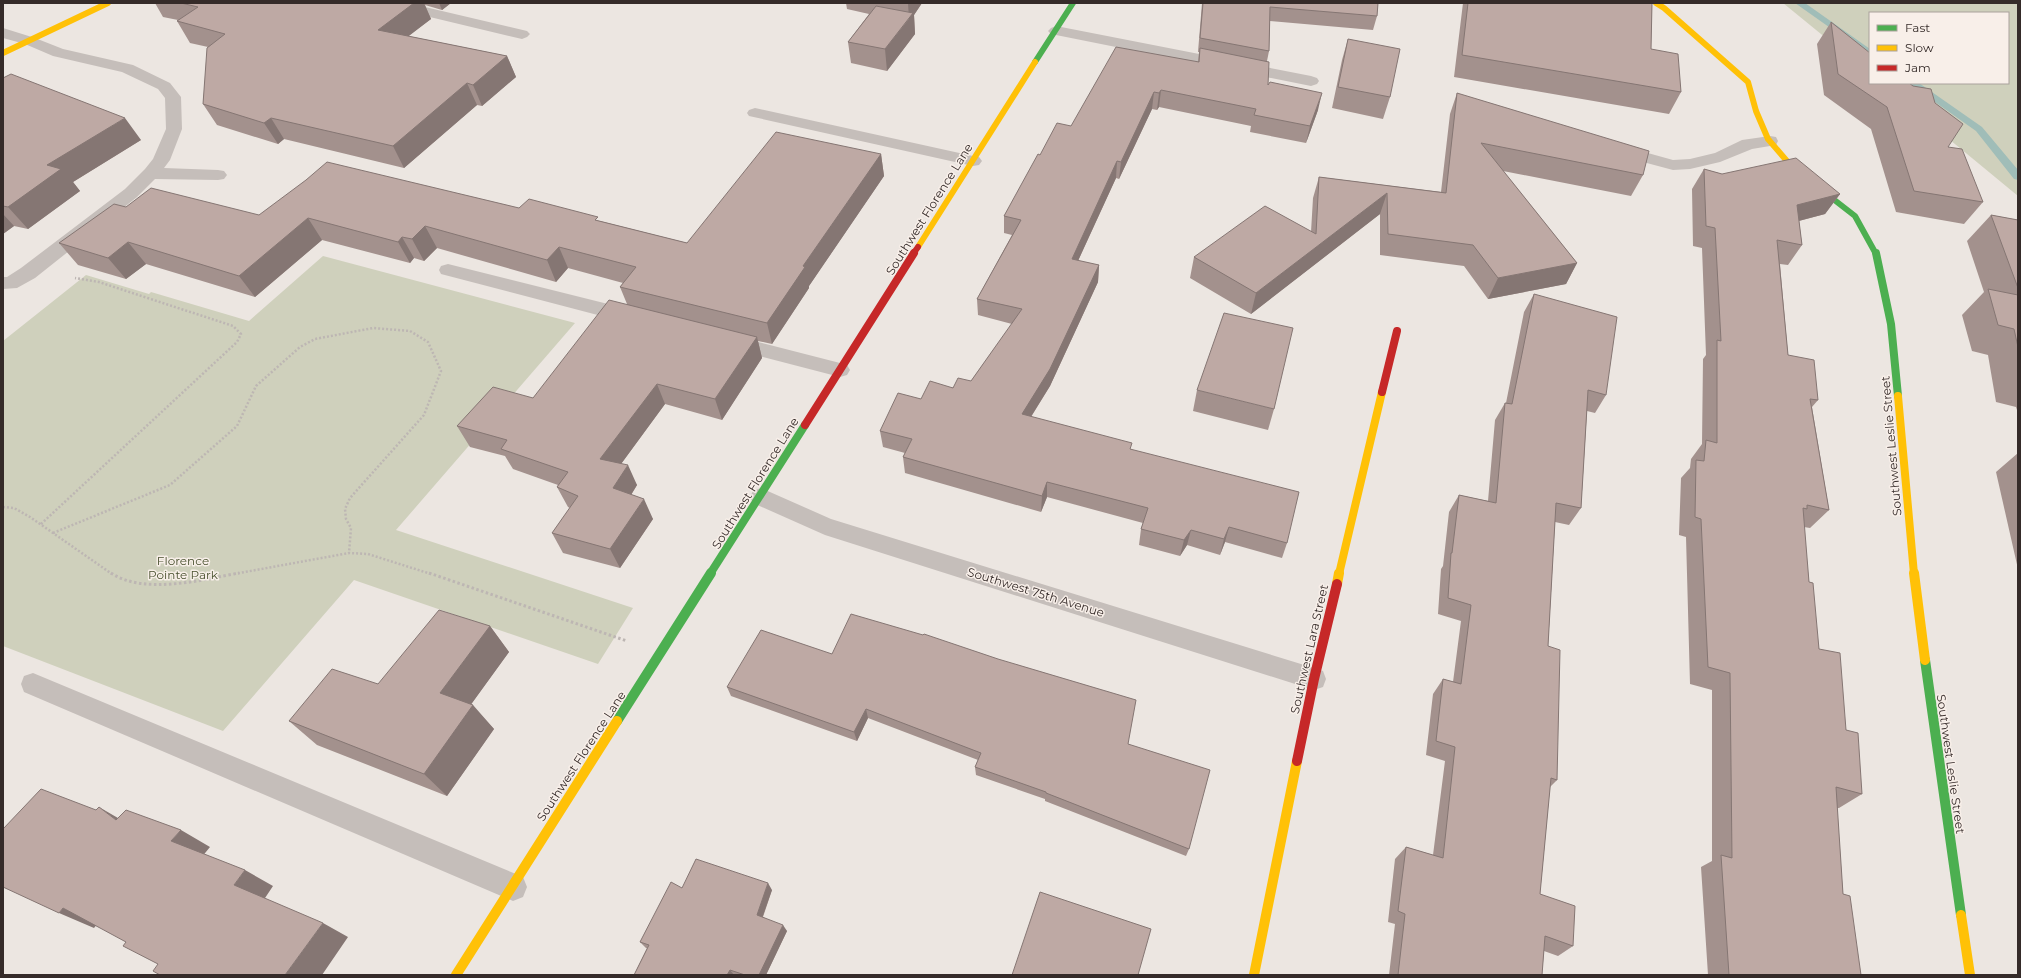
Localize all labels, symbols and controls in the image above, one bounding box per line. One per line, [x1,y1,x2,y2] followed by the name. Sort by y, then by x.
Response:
[1869,12,2009,84] legend
[1905,20,1930,35] text: Fast
[1905,40,1934,55] text: Slow
[1904,60,1931,75] text: Jam
[882,140,976,278] street label: Southwest Florence Lane
[1877,375,1905,517] street label: Southwest Leslie Street
[708,414,802,552] street label: Southwest Florence Lane
[148,553,219,582] park label: Florence Pointe Park
[966,564,1106,620] street label: Southwest 75th Avenue
[1287,583,1331,715] street label: Southwest Lara Street
[533,688,629,824] street label: Southwest Florence Lane
[1934,693,1968,835] street label: Southwest Leslie Street

